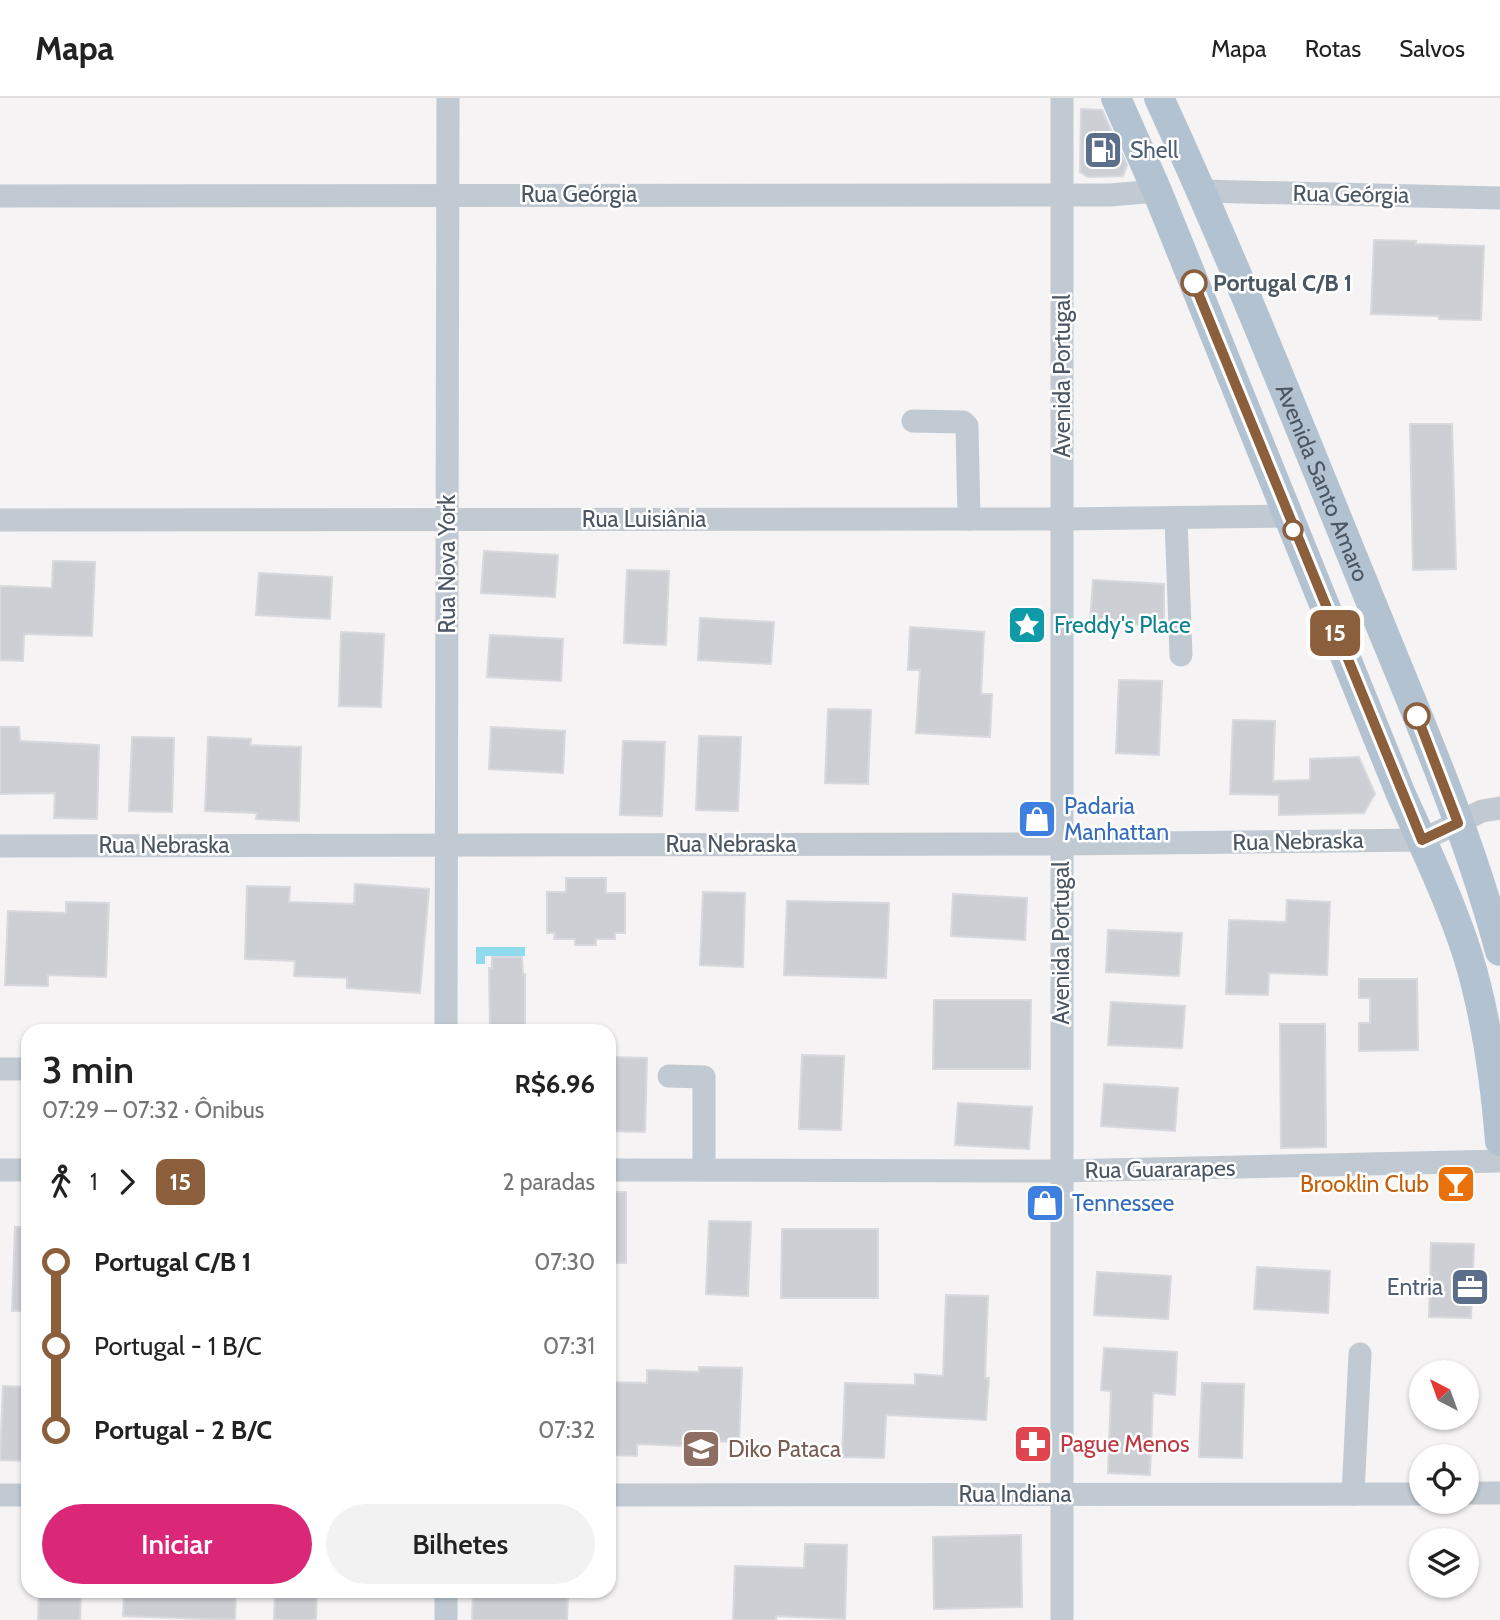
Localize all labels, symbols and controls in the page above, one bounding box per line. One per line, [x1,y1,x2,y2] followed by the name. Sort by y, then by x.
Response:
[35,28,114,68] text: Mapa
[1211,34,1267,63] text: Mapa
[1305,34,1361,63] text: Rotas
[1399,34,1465,63] text: Salvos
[1082,129,1124,171] fuel station icon: Shell
[1130,136,1179,164] place label: Shell
[1292,179,1410,209] street label: Rua Geórgia
[521,180,637,208] street label: Rua Geórgia
[1213,269,1352,297] place label: Portugal C/B 1
[1181,270,1207,296] marker: Portugal C/B 1
[1048,294,1076,458] street label: Avenida Portugal
[1270,380,1375,586] street label: Avenida Santo Amaro
[433,494,461,633] street label: Rua Nova York
[582,505,706,533] street label: Rua Luisiânia
[1283,520,1303,540] unlabelled marker
[1006,604,1048,646] place icon: Freddy's Place
[1304,610,1366,656] line badge: 15
[1054,611,1191,639] place label: Freddy's Place
[1324,618,1346,647] text: 15
[1404,703,1430,729] unlabelled marker
[1064,792,1169,846] place label: Padaria Manhattan
[1016,798,1058,840] shop icon: Padaria Manhattan
[1232,826,1364,856] street label: Rua Nebraska
[665,830,797,858] street label: Rua Nebraska
[98,831,230,859] street label: Rua Nebraska
[1047,861,1075,1025] street label: Avenida Portugal
[42,1046,134,1093] text: 3 min
[514,1068,595,1100] text: R$6.96
[42,1096,264,1124] text: 07:29 – 07:32 · Ônibus
[1084,1154,1236,1184] street label: Rua Guararapes
[42,1163,80,1201] icon: walk
[108,1163,146,1201] icon: forward
[1435,1163,1477,1205] bar icon: Brooklin Club
[170,1167,191,1196] text: 15
[90,1168,98,1196] text: 1
[502,1168,595,1196] text: 2 paradas
[1300,1170,1429,1198] place label: Brooklin Club
[1024,1182,1066,1224] shop icon: Tennessee
[1072,1189,1175,1217] place label: Tennessee
[94,1246,251,1278] text: Portugal C/B 1
[534,1248,595,1276] text: 07:30
[1449,1266,1491,1308] office icon: Entria
[1387,1273,1443,1301] place label: Entria
[94,1330,262,1362] text: Portugal - 1 B/C
[543,1332,595,1360] text: 07:31
[1409,1360,1479,1430] north arrow
[1409,1360,1479,1598] map controls
[94,1414,272,1446] text: Portugal - 2 B/C
[538,1416,595,1444] text: 07:32
[1012,1423,1054,1465] pharmacy icon: Pague Menos
[680,1428,722,1470] school or university icon: Diko Pataca
[1060,1430,1190,1458] place label: Pague Menos
[728,1435,841,1463] place label: Diko Pataca
[1409,1444,1479,1514] button: locate
[959,1480,1071,1508] street label: Rua Indiana
[42,1504,312,1584] button: Iniciar
[326,1504,595,1584] button: Bilhetes
[1409,1528,1479,1598] button: layers

